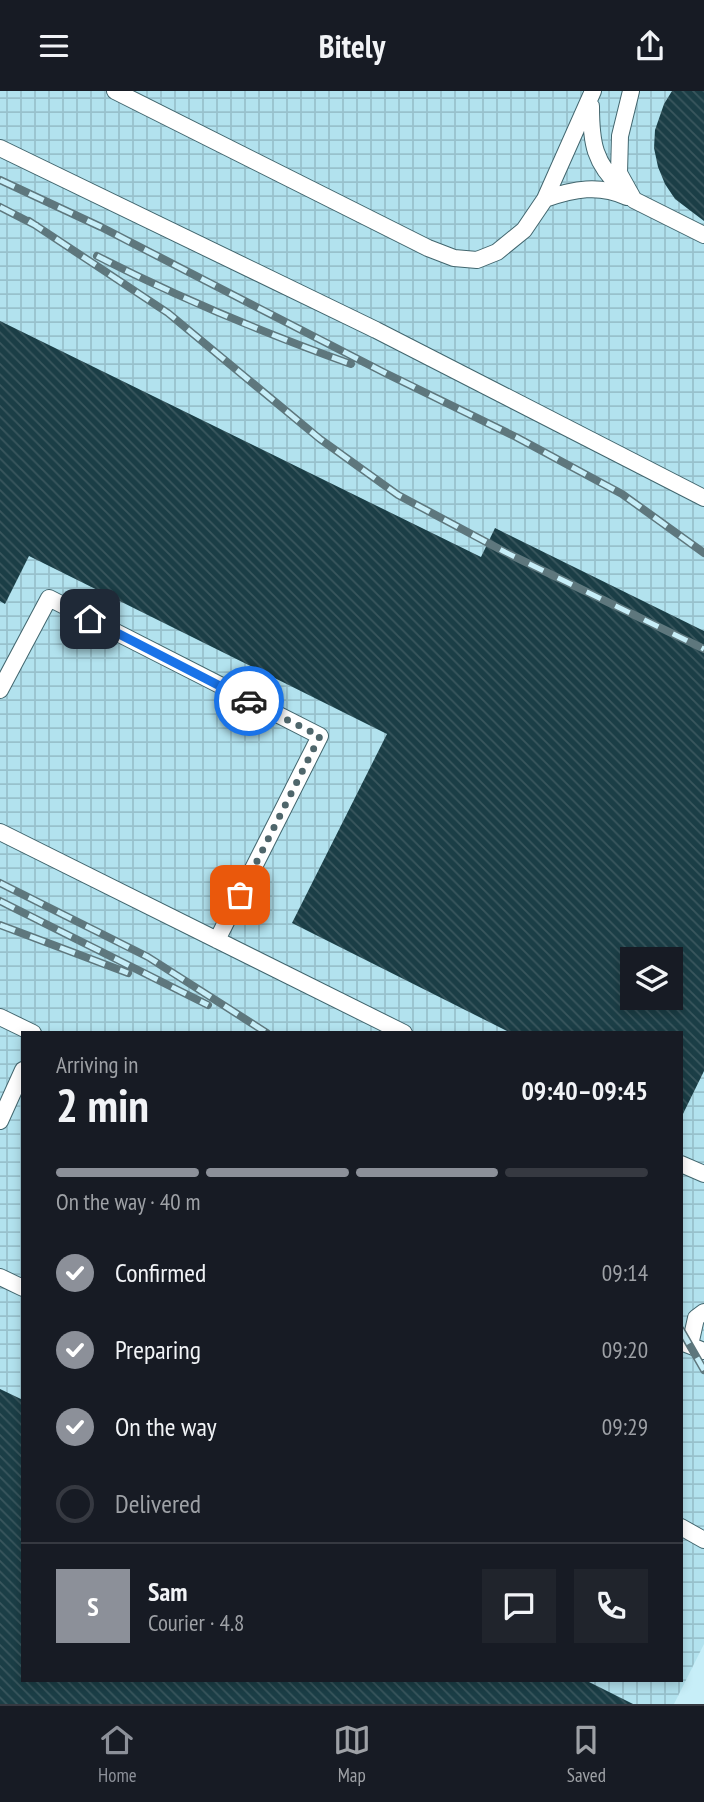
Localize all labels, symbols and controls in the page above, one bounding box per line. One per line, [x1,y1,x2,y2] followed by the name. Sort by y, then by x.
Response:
[319,25,385,67] text: Bitely
[35,27,73,65] icon: menu
[631,27,669,65] icon: share
[60,589,120,649] pin
[71,600,109,638] icon: home
[214,666,284,736] courier
[230,682,268,720] icon: car
[210,865,270,925] pin
[221,876,259,914] icon: bag
[620,947,683,1010] map controls
[620,947,683,1010] button: layers
[56,1050,138,1079] text: Arriving in
[521,1074,648,1107] text: 09:40–09:45
[56,1075,149,1135] text: 2 min
[56,1187,200,1216] text: On the way · 40 m
[56,1254,94,1292] icon: check
[115,1256,206,1289] text: Confirmed
[602,1258,648,1287] text: 09:14
[56,1331,94,1369] icon: check
[115,1333,201,1366] text: Preparing
[602,1335,648,1364] text: 09:20
[56,1408,94,1446] icon: check
[115,1410,217,1443] text: On the way
[602,1412,648,1441] text: 09:29
[115,1487,201,1520] text: Delivered
[482,1569,556,1643] button: chat
[574,1569,648,1643] button: phone
[148,1575,187,1608] text: Sam
[87,1590,99,1623] text: S
[148,1608,244,1637] text: Courier · 4.8
[98,1721,137,1787] tab: Home
[333,1721,371,1787] tab: Map
[567,1721,606,1787] tab: Saved

